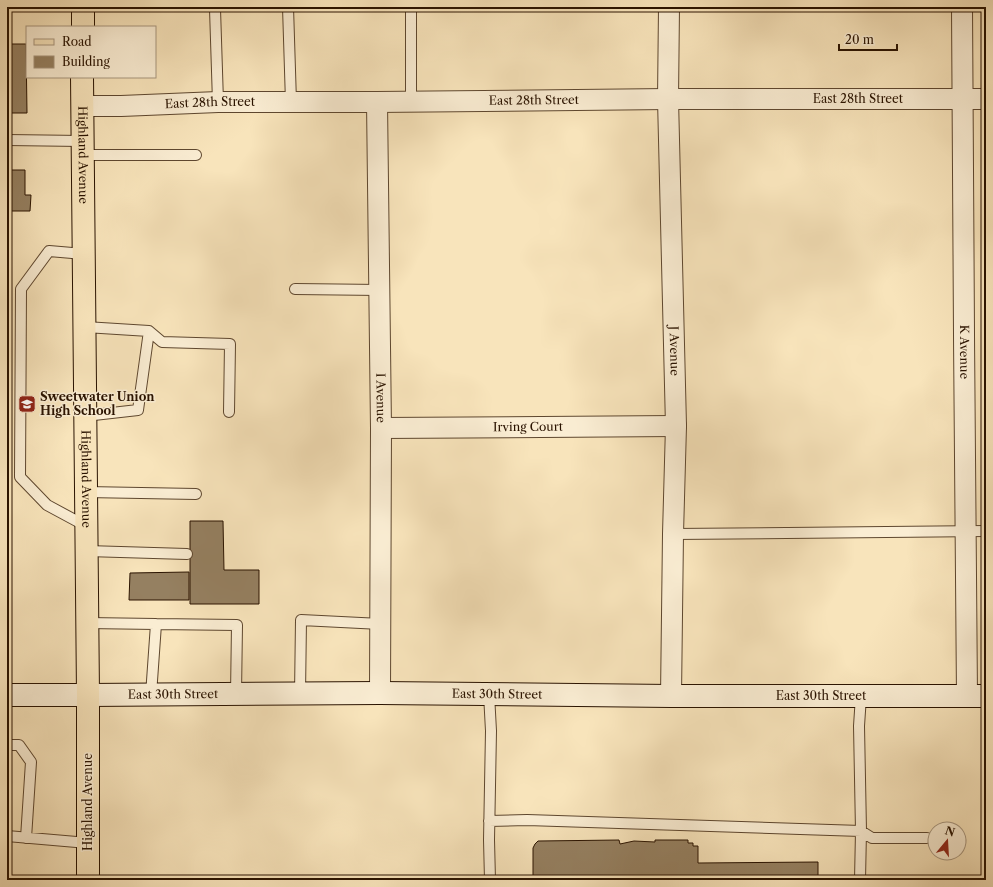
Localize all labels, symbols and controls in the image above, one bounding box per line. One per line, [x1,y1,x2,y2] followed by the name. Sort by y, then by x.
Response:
[26,26,156,78] legend
[839,26,897,52] scale bar
[845,32,874,47] text: 20 m
[62,34,92,49] text: Road
[62,54,110,69] text: Building
[813,91,904,106] street label: East 28th Street
[489,92,580,108] street label: East 28th Street
[164,94,256,111] street label: East 28th Street
[75,106,91,204] street label: Highland Avenue
[667,324,683,376] street label: J Avenue
[957,325,972,380] street label: K Avenue
[373,373,389,423] street label: I Avenue
[40,389,155,418] place label: Sweetwater Union High School
[17,394,37,414] school or university icon: Sweetwater Union High School
[493,419,564,434] street label: Irving Court
[78,430,94,528] street label: Highland Avenue
[128,686,219,702] street label: East 30th Street
[452,686,543,702] street label: East 30th Street
[776,688,867,703] street label: East 30th Street
[80,753,95,851] street label: Highland Avenue
[927,821,967,861] north arrow
[943,823,957,840] text: N

